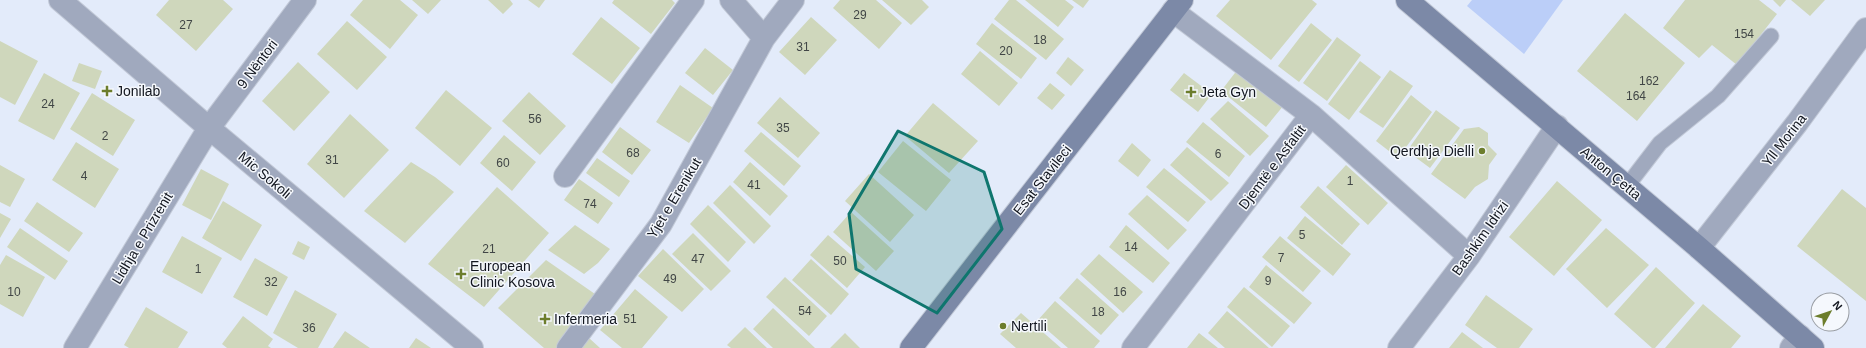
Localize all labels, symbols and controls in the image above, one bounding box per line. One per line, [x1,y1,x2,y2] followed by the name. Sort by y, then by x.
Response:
[853,8,867,22] house number: 29
[179,18,193,32] house number: 27
[1734,27,1754,41] house number: 154
[1033,33,1047,47] house number: 18
[234,36,280,92] street label: 9 Nëntori
[796,40,810,54] house number: 31
[999,44,1013,58] house number: 20
[1639,74,1659,88] house number: 162
[116,83,161,99] place label: Jonilab
[1200,84,1256,100] place label: Jeta Gyn
[101,85,113,97] marker: Jonilab
[1185,86,1197,98] marker: Jeta Gyn
[1626,89,1646,103] house number: 164
[41,97,55,111] house number: 24
[1759,110,1810,169] street label: Yll Morina
[528,112,542,126] house number: 56
[776,121,790,135] house number: 35
[1235,122,1309,212] street label: Djemtë e Asfaltit
[102,129,109,143] house number: 2
[1010,142,1074,218] street label: Esat Stavileci
[1390,143,1474,159] place label: Qerdhja Dielli
[1578,143,1645,203] street label: Anton Çetta
[626,146,640,160] house number: 68
[1477,146,1487,156] marker: Qerdhja Dielli
[1215,147,1222,161] house number: 6
[235,148,295,202] street label: Mic Sokoli
[325,153,339,167] house number: 31
[644,155,704,241] street label: Yjet e Erenikut
[496,156,510,170] house number: 60
[81,169,88,183] house number: 4
[1347,174,1354,188] house number: 1
[747,178,761,192] house number: 41
[108,189,176,287] street label: Lidhja e Prizrenit
[583,197,597,211] house number: 74
[1448,198,1512,278] street label: Bashkim Idrizi
[1299,228,1306,242] house number: 5
[1124,240,1138,254] house number: 14
[482,242,496,256] house number: 21
[1278,251,1285,265] house number: 7
[691,252,705,266] house number: 47
[833,254,847,268] house number: 50
[470,258,555,290] place label: European Clinic Kosova
[195,262,202,276] house number: 1
[455,268,467,280] marker: European Clinic Kosova
[663,272,677,286] house number: 49
[1265,274,1272,288] house number: 9
[264,275,278,289] house number: 32
[7,285,21,299] house number: 10
[1113,285,1127,299] house number: 16
[1810,292,1850,332] north arrow
[1831,299,1845,313] text: N
[798,304,812,318] house number: 54
[1091,305,1105,319] house number: 18
[554,311,617,327] place label: Infermeria
[623,312,637,326] house number: 51
[539,313,551,325] marker: Infermeria
[1011,318,1047,334] place label: Nertili
[302,321,316,335] house number: 36
[998,321,1008,331] marker: Nertili

